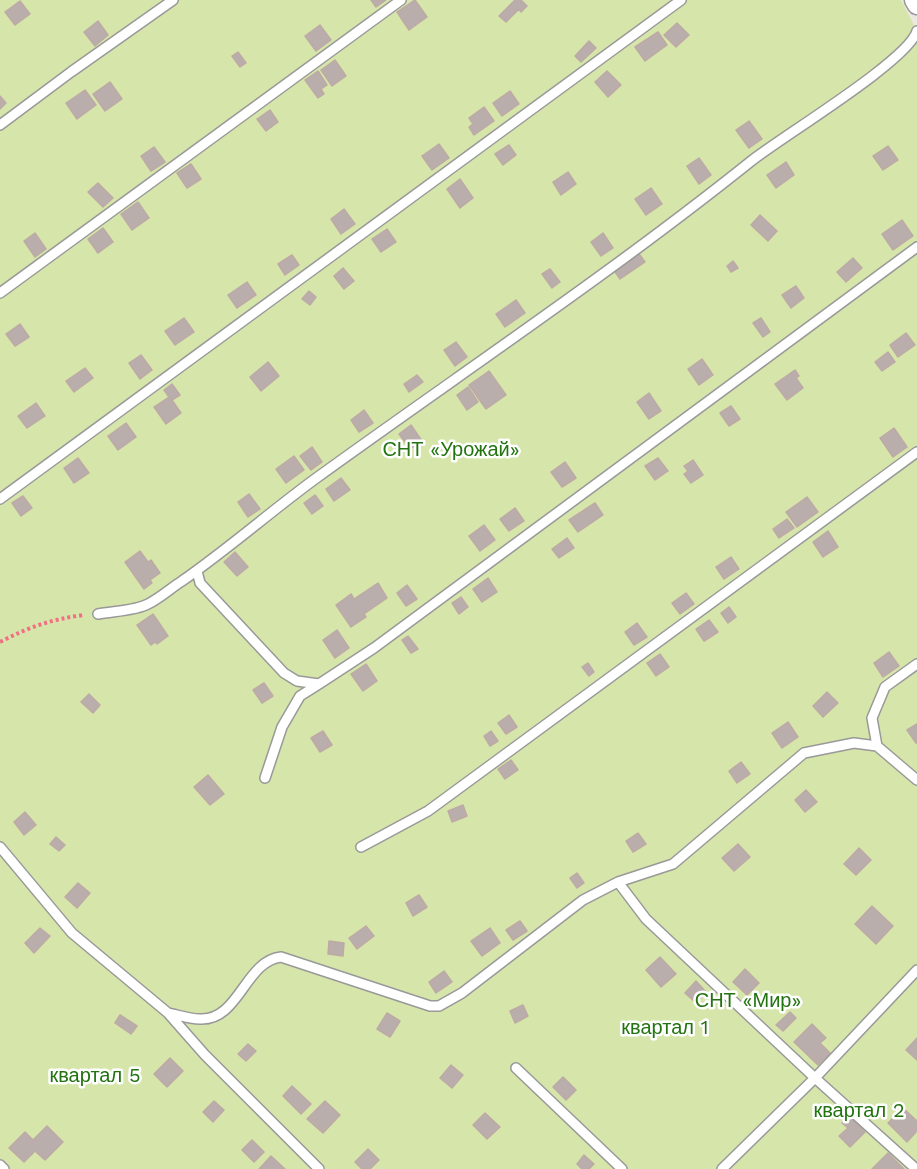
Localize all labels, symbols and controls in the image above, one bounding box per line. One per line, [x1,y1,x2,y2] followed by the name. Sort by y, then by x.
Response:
[382,438,520,462] park label: СНТ «Урожай»
[695,989,801,1013] park label: СНТ «Мир»
[621,1016,709,1040] park label: квартал 1
[49,1064,141,1088] park label: квартал 5
[813,1099,905,1123] park label: квартал 2

